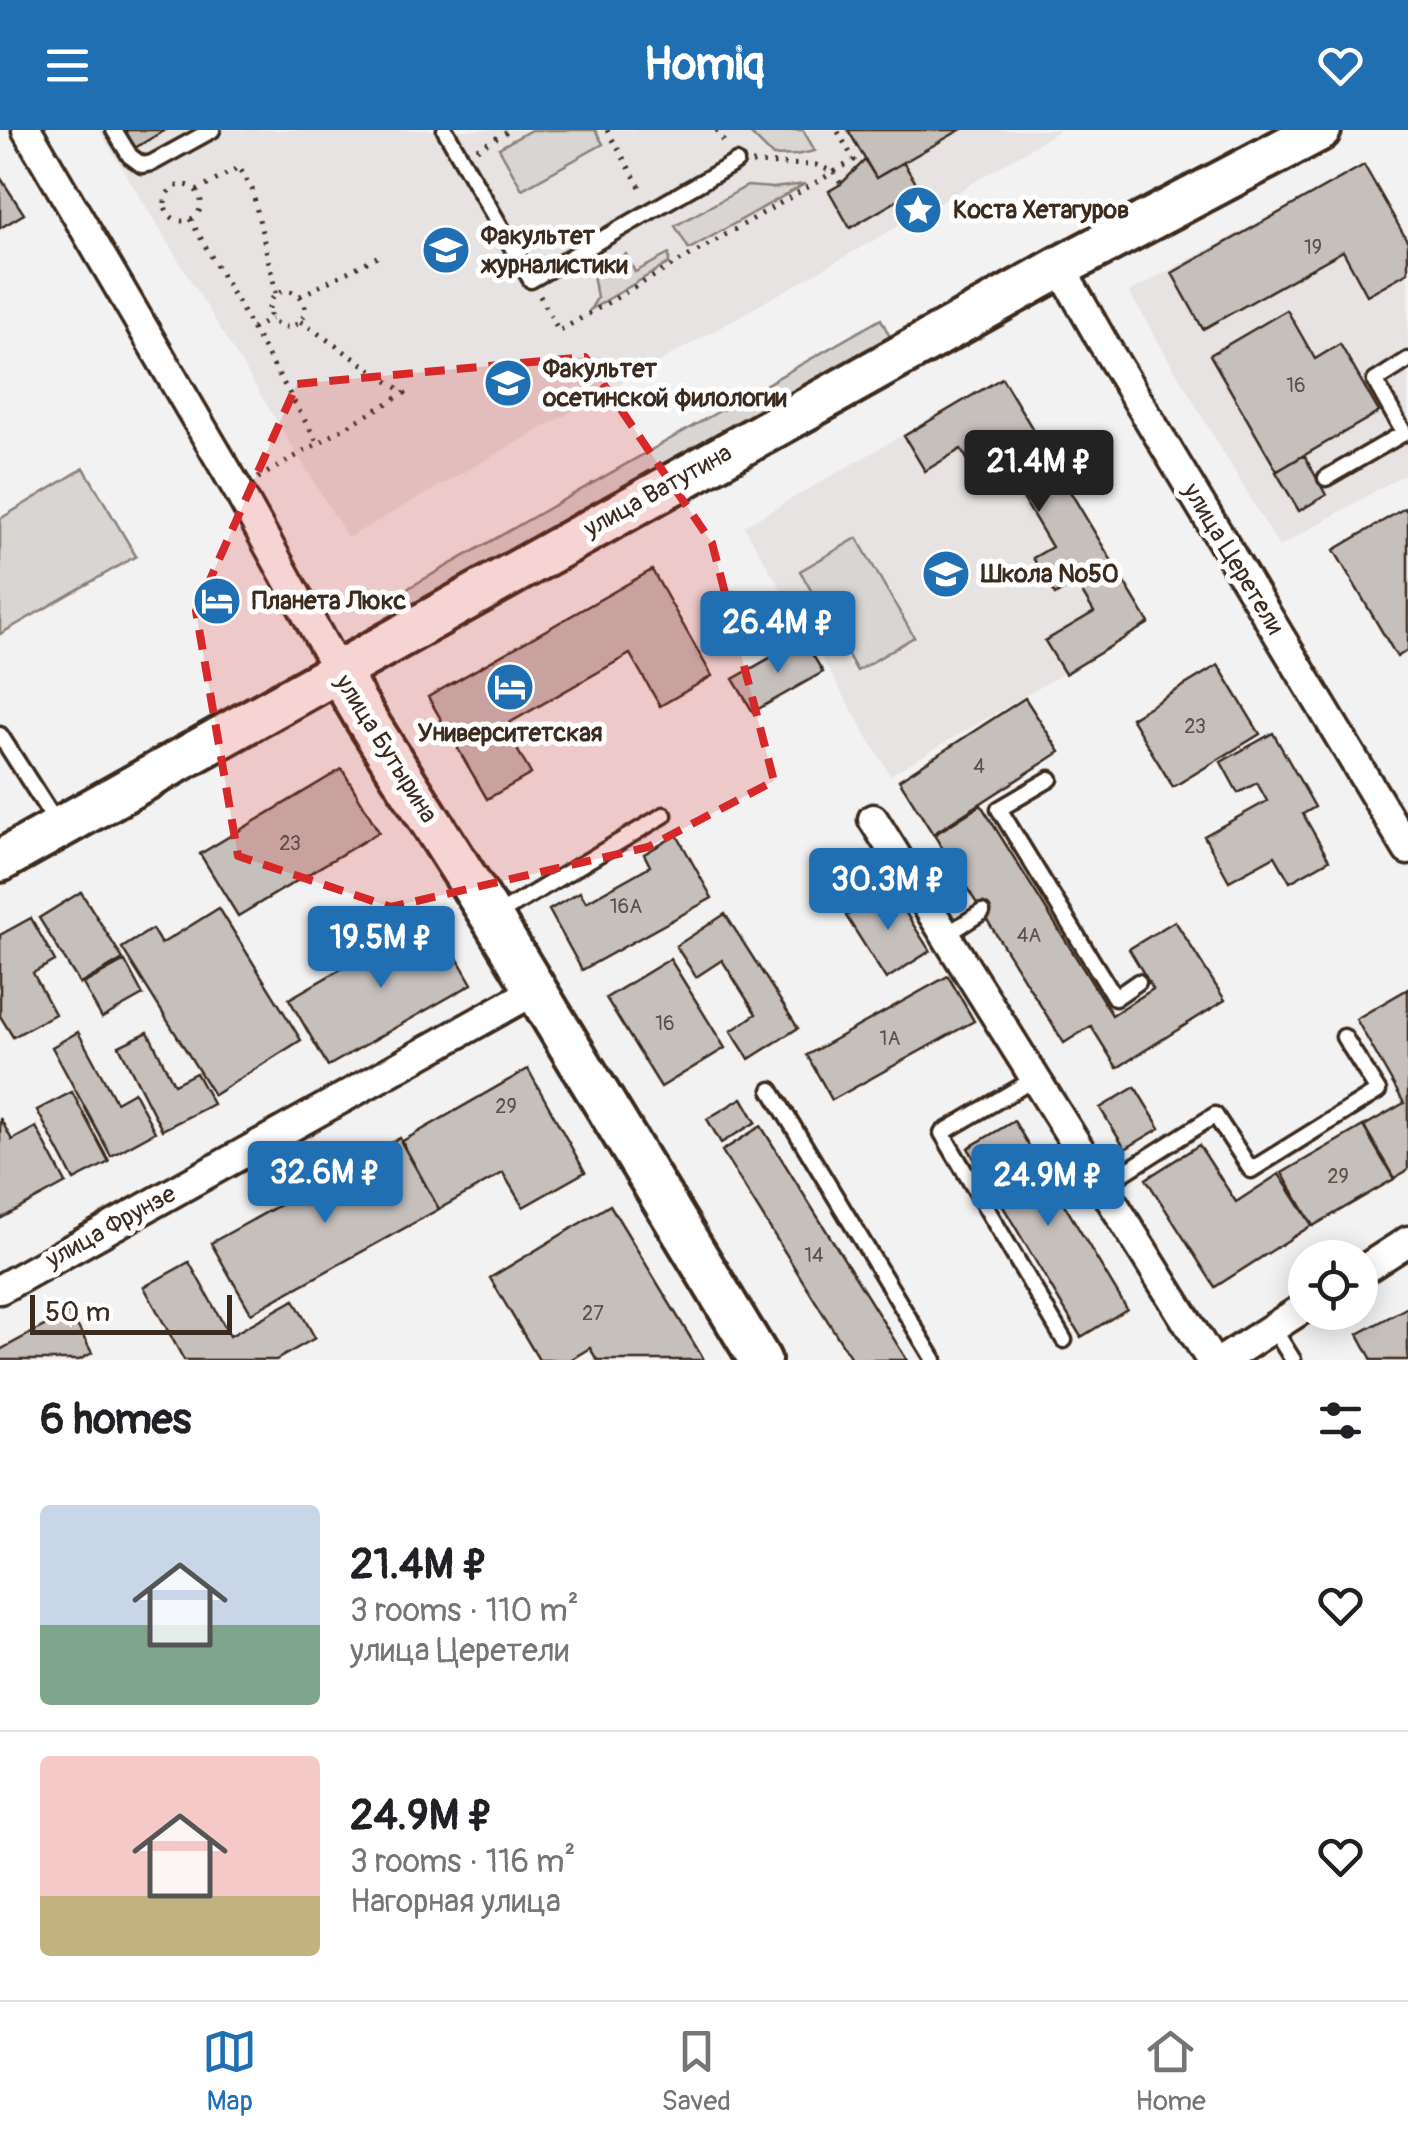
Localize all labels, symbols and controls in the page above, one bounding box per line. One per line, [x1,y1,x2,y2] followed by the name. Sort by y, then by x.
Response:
[644,37,764,93] text: Homiq
[40,38,95,93] icon: menu
[1313,38,1368,93] icon: heart
[892,184,944,236] place icon: Коста Хетагуров
[953,195,1129,226] place label: Коста Хетагуров
[480,221,629,281] place label: Факультет журналистики
[420,224,472,276] school or university icon: Факультет журналистики
[1304,235,1322,260] house number: 19
[542,354,788,414] place label: Факультет осетинской филологии
[482,357,534,409] school or university icon: Факультет осетинской филологии
[1286,373,1306,398] house number: 16
[947,430,1131,515] pin: 21.4M ₽
[578,438,737,545] street label: улица Ватутина
[986,442,1092,482] text: 21.4M ₽
[1175,477,1290,640] street label: улица Церетели
[920,548,972,600] school or university icon: Школа №50
[980,559,1119,590] place label: Школа №50
[191,575,243,627] hotel icon: Планета Люкс
[252,586,407,617] place label: Планета Люкс
[686,591,870,676] pin: 26.4M ₽
[722,603,834,643] text: 26.4M ₽
[484,661,536,713] hotel icon: Университетская
[328,668,444,829] street label: улица Бутырина
[1184,714,1206,739] house number: 23
[417,718,603,749] place label: Университетская
[973,754,985,779] house number: 4
[279,831,301,856] house number: 23
[796,848,980,933] pin: 30.3M ₽
[831,860,945,900] text: 30.3M ₽
[610,894,642,919] house number: 16А
[289,906,473,991] pin: 19.5M ₽
[330,918,432,958] text: 19.5M ₽
[1017,923,1041,948] house number: 4А
[655,1011,675,1036] house number: 16
[880,1026,900,1051] house number: 1А
[495,1094,517,1119] house number: 29
[233,1141,417,1226] pin: 32.6M ₽
[956,1144,1140,1229] pin: 24.9M ₽
[270,1153,380,1193] text: 32.6M ₽
[993,1156,1103,1196] text: 24.9M ₽
[1327,1164,1349,1189] house number: 29
[40,1178,182,1276] street label: улица Фрунзе
[1288,1240,1378,1330] map controls
[1288,1240,1378,1330] button: locate
[804,1243,824,1268] house number: 14
[30,1290,232,1334] scale bar
[45,1295,110,1330] text: 50 m
[582,1301,604,1326] house number: 27
[1313,1393,1368,1448] icon: filters
[40,1394,191,1446] text: 6 homes
[350,1539,488,1591] text: 21.4M ₽
[120,1545,240,1665] icon: home
[1313,1578,1368,1633] icon: heart
[350,1591,579,1631] text: 3 rooms · 110 m²
[350,1631,569,1671] text: улица Церетели
[350,1790,493,1842] text: 24.9M ₽
[120,1796,240,1916] icon: home
[1313,1829,1368,1884] icon: heart
[350,1842,575,1882] text: 3 rooms · 116 m²
[350,1882,561,1922] text: Нагорная улица
[202,2024,257,2119] tab: Map
[661,2024,731,2119] tab: Saved
[1135,2024,1206,2119] tab: Home

